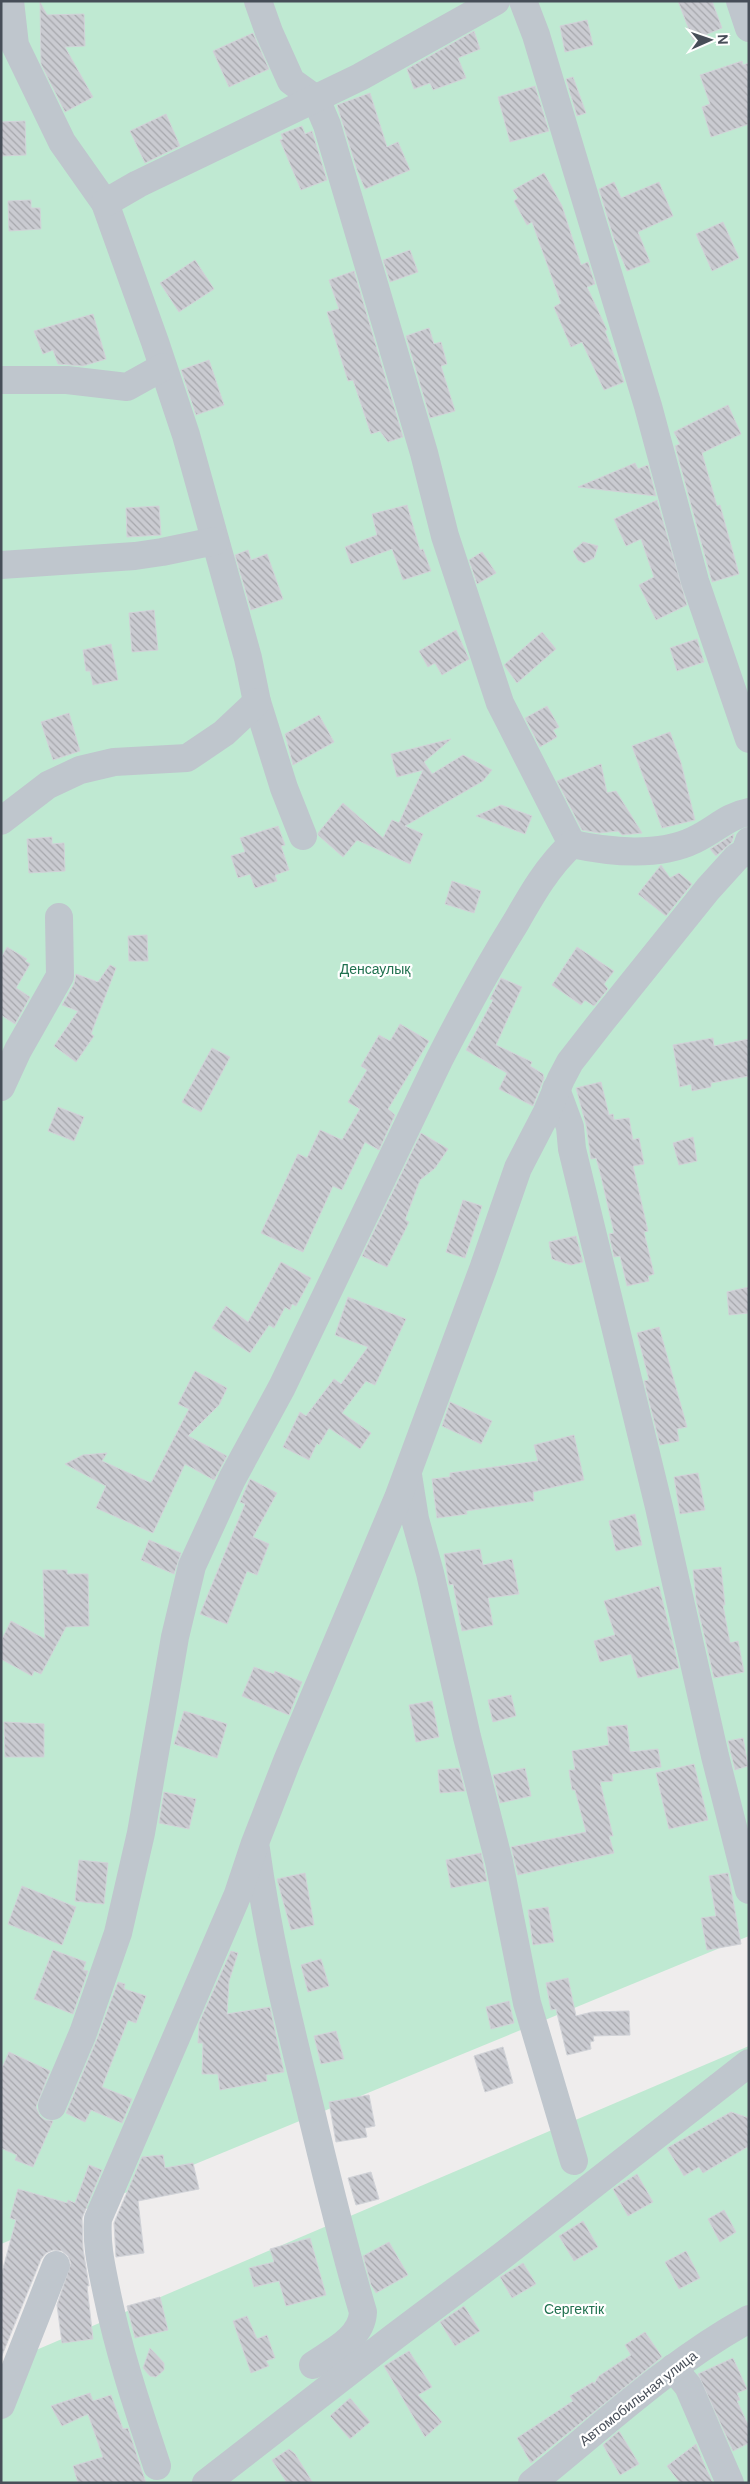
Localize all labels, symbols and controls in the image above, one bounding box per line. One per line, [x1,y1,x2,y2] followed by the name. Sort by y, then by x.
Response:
[685,15,735,65] north arrow
[714,34,732,45] text: N
[340,960,411,978] park label: Денсаулық
[544,2300,605,2318] park label: Сергектік
[576,2346,701,2450] street label: Автомобильная улица

